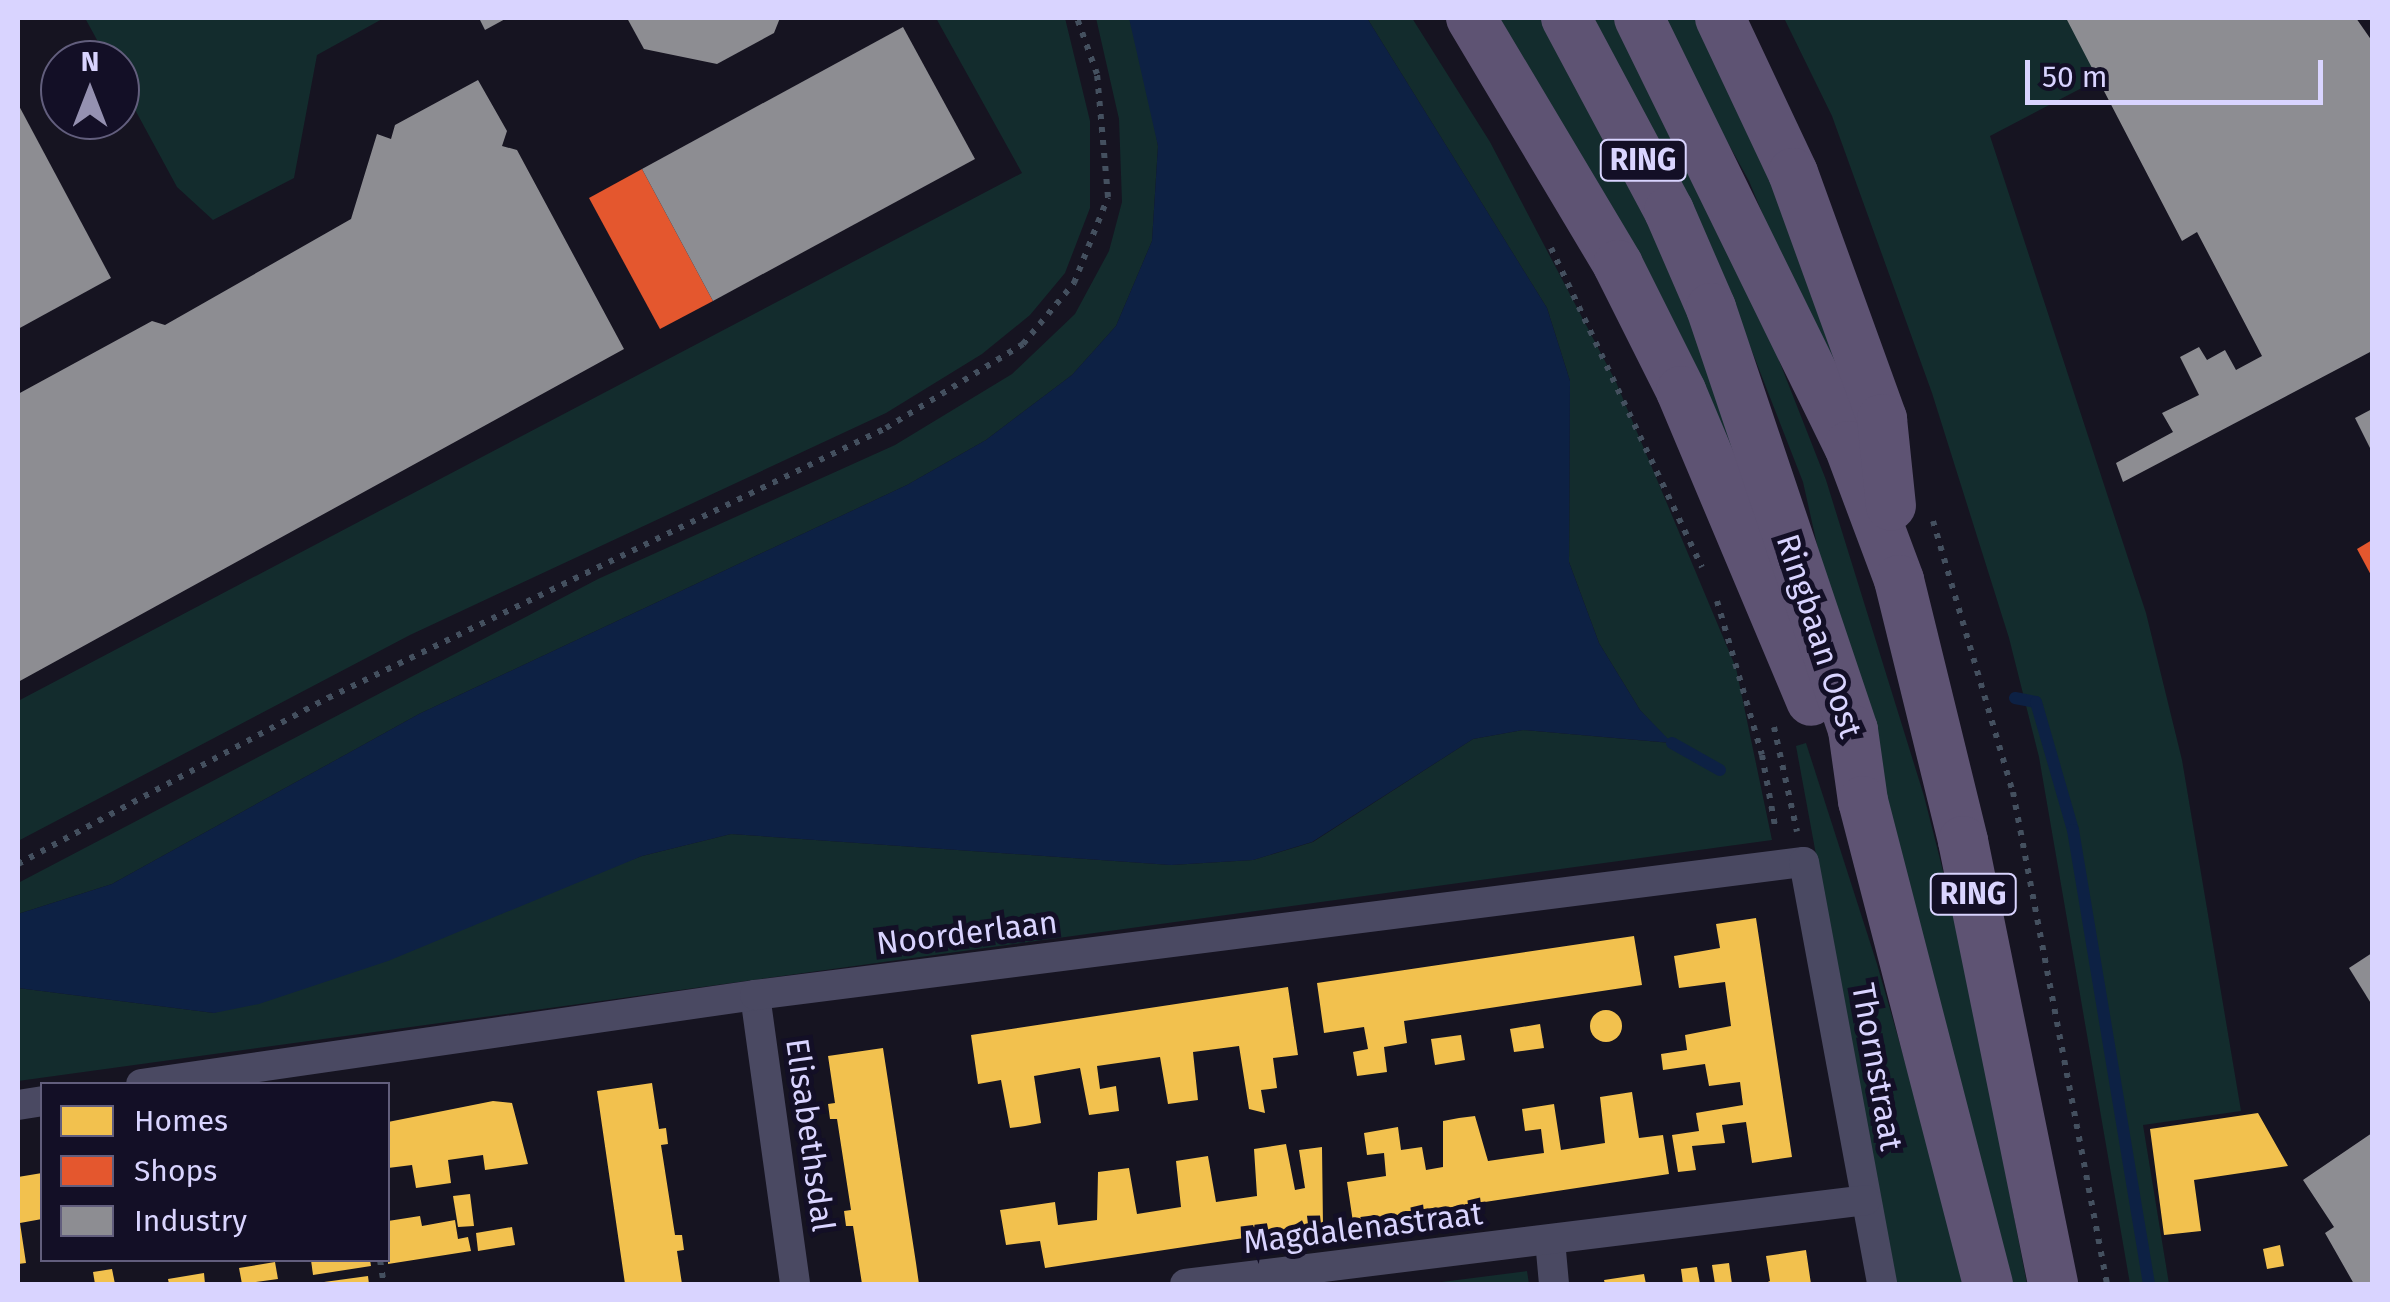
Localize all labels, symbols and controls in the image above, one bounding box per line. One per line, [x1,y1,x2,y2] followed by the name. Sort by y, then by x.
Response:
[40,40,140,140] north arrow
[2030,40,2328,102] scale bar
[81,45,99,78] text: N
[2042,59,2107,95] text: 50 m
[1598,135,1688,185] road number: RING
[1768,529,1870,743] street label: Ringbaan Oost
[1928,869,2018,919] road number: RING
[874,903,1060,963] street label: Noorderlaan
[1843,980,1911,1154] street label: Thornstraat
[777,1036,843,1234] street label: Elisabethsdal
[40,1082,390,1262] legend
[134,1103,228,1139] text: Homes
[134,1153,217,1189] text: Shops
[1241,1194,1485,1262] street label: Magdalenastraat
[134,1203,247,1239] text: Industry

